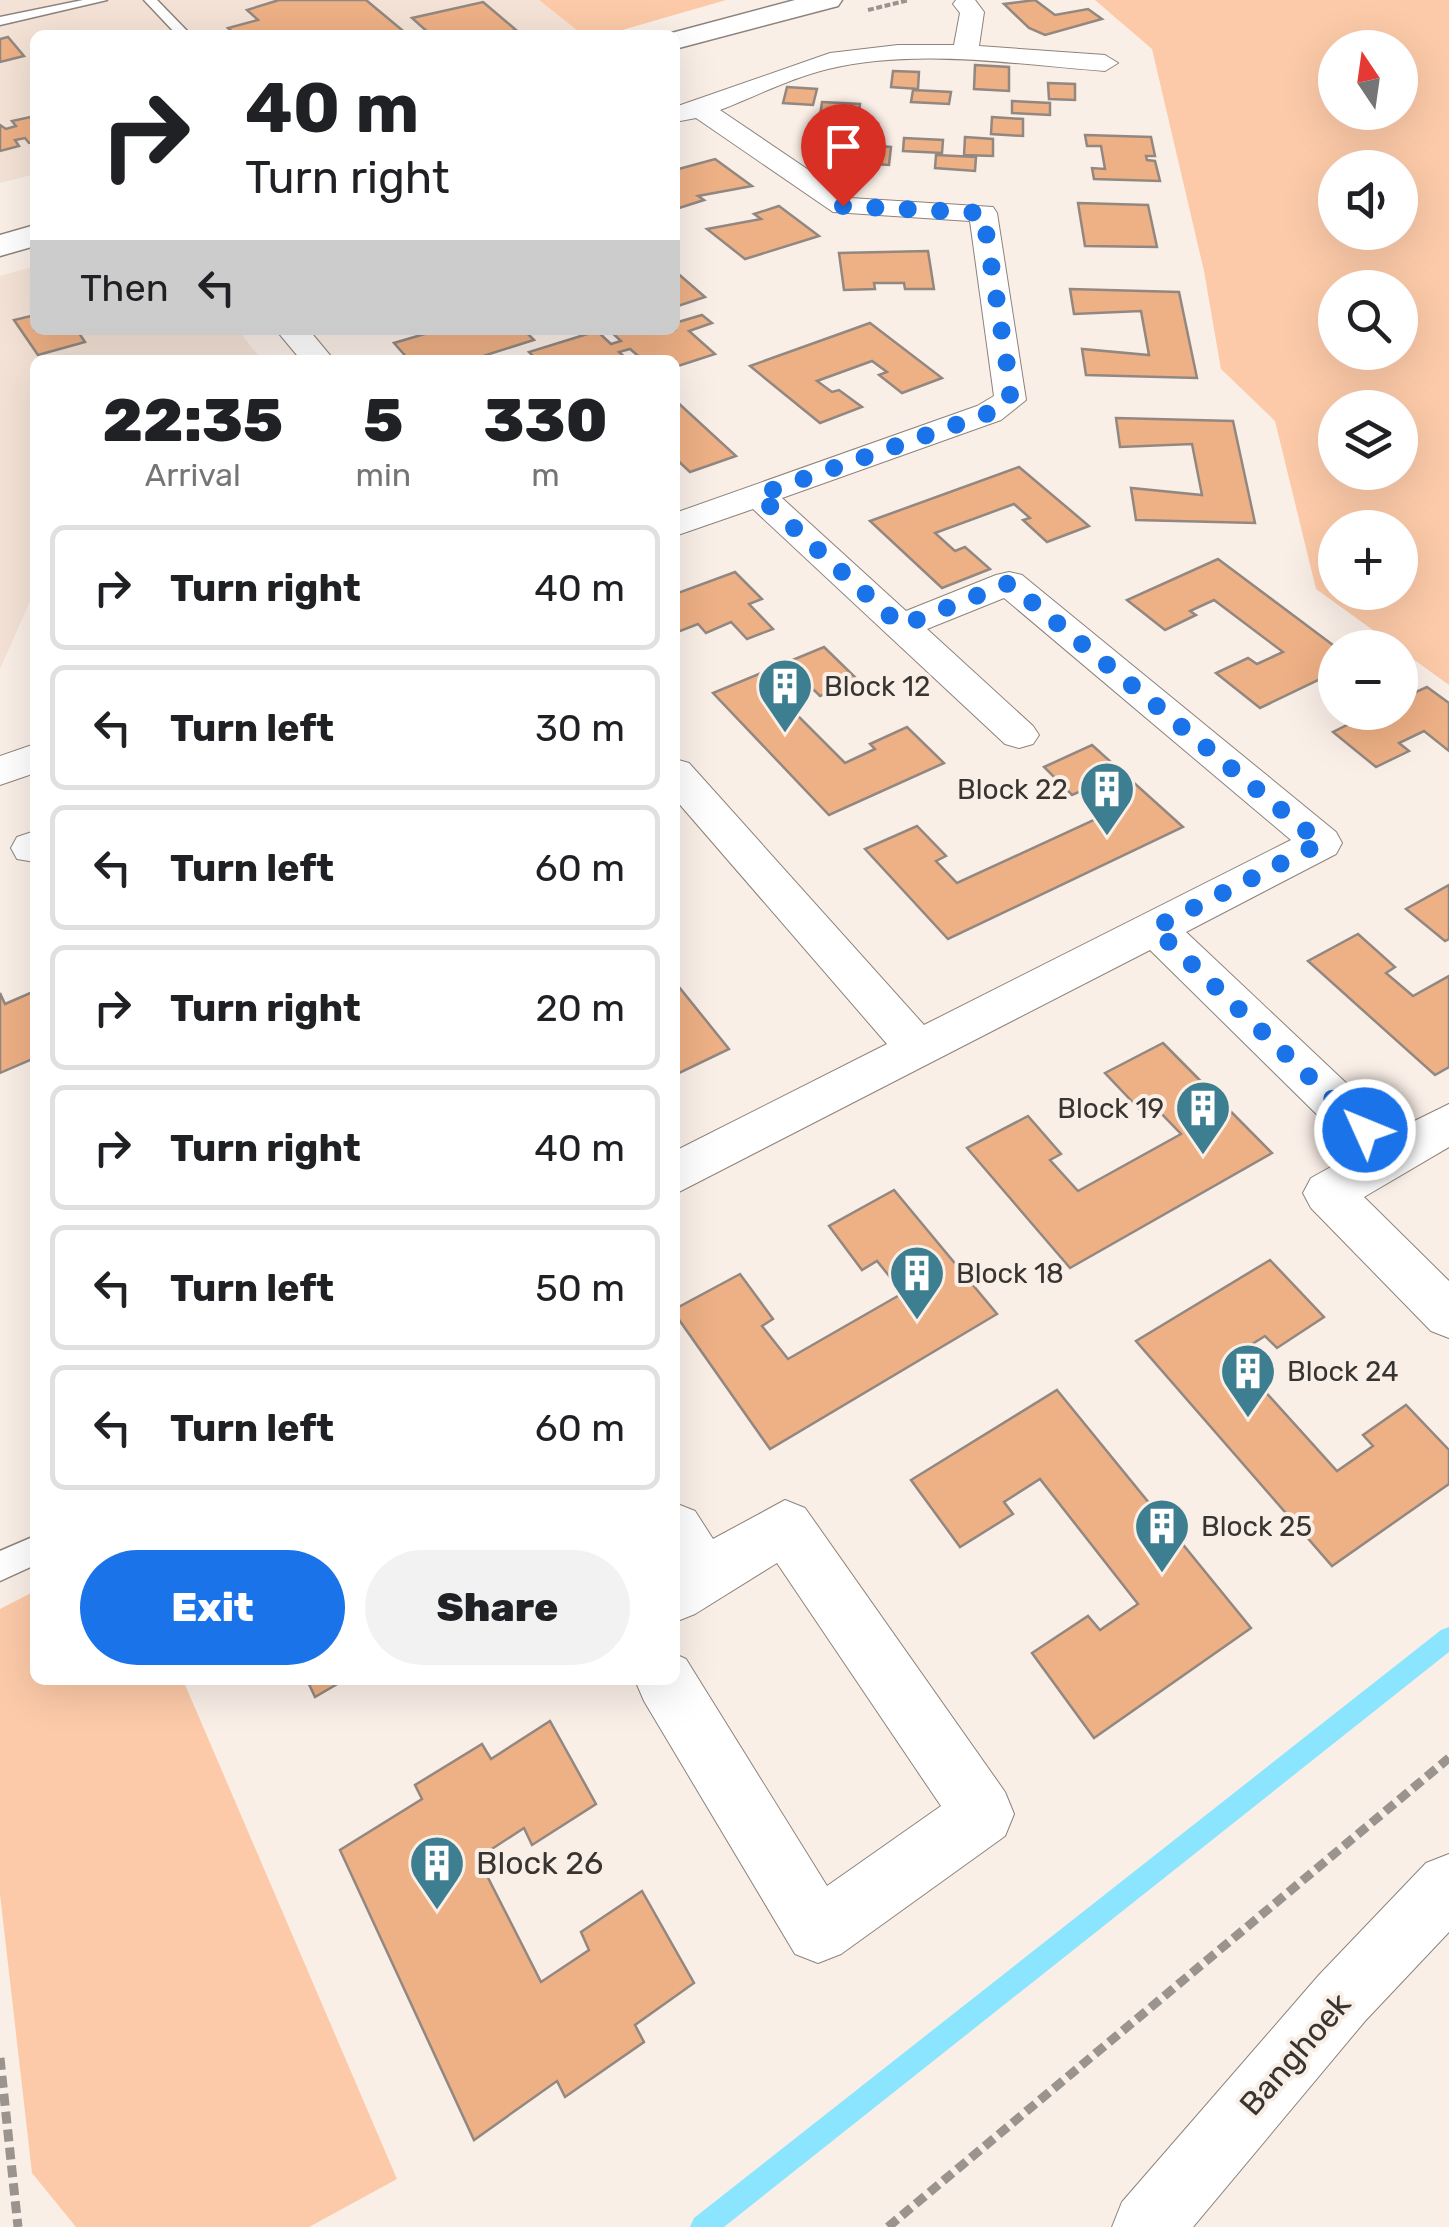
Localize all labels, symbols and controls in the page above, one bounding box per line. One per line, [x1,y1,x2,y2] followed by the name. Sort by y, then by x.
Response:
[1318,30,1418,130] north arrow
[1318,30,1418,730] map controls
[245,67,419,150] text: 40 m
[80,70,210,200] icon: right
[801,104,886,207] pin
[816,119,871,174] icon: arrive
[1318,150,1418,250] button: sound
[245,151,449,204] text: Turn right
[189,260,244,315] icon: left
[80,265,169,311] text: Then
[1318,270,1418,370] button: search
[102,385,283,456] text: 22:35
[363,385,403,456] text: 5
[484,385,608,456] text: 330
[1318,390,1418,490] button: layers
[145,456,241,494] text: Arrival
[356,456,411,494] text: min
[531,456,560,494] text: m
[1318,510,1418,610] button: +
[85,560,140,615] icon: right
[170,565,361,611] text: Turn right
[534,565,625,611] text: 40 m
[1318,630,1418,730] button: −
[755,656,815,735] building icon: Block 12
[824,670,931,703] place label: Block 12
[85,700,140,755] icon: left
[170,705,334,751] text: Turn left
[535,705,625,751] text: 30 m
[1077,759,1137,838] building icon: Block 22
[957,773,1068,806] place label: Block 22
[85,840,140,895] icon: left
[170,845,334,891] text: Turn left
[535,845,625,891] text: 60 m
[85,980,140,1035] icon: right
[170,985,361,1031] text: Turn right
[535,985,625,1031] text: 20 m
[1173,1078,1233,1157] building icon: Block 19
[1313,1078,1417,1182] position arrow
[1057,1092,1164,1125] place label: Block 19
[85,1120,140,1175] icon: right
[170,1125,361,1171] text: Turn right
[534,1125,625,1171] text: 40 m
[887,1243,947,1322] building icon: Block 18
[956,1257,1064,1290] place label: Block 18
[85,1260,140,1315] icon: left
[170,1265,334,1311] text: Turn left
[535,1265,625,1311] text: 50 m
[1218,1341,1278,1420] building icon: Block 24
[1287,1355,1399,1388] place label: Block 24
[85,1400,140,1455] icon: left
[170,1405,334,1451] text: Turn left
[535,1405,625,1451] text: 60 m
[1132,1496,1192,1575] building icon: Block 25
[1201,1510,1312,1543] place label: Block 25
[80,1550,345,1665] button: Exit
[365,1550,630,1665] button: Share
[407,1833,467,1912] building icon: Block 26
[476,1844,603,1882] place label: Block 26
[1232,1985,1359,2123] street label: Banghoek

